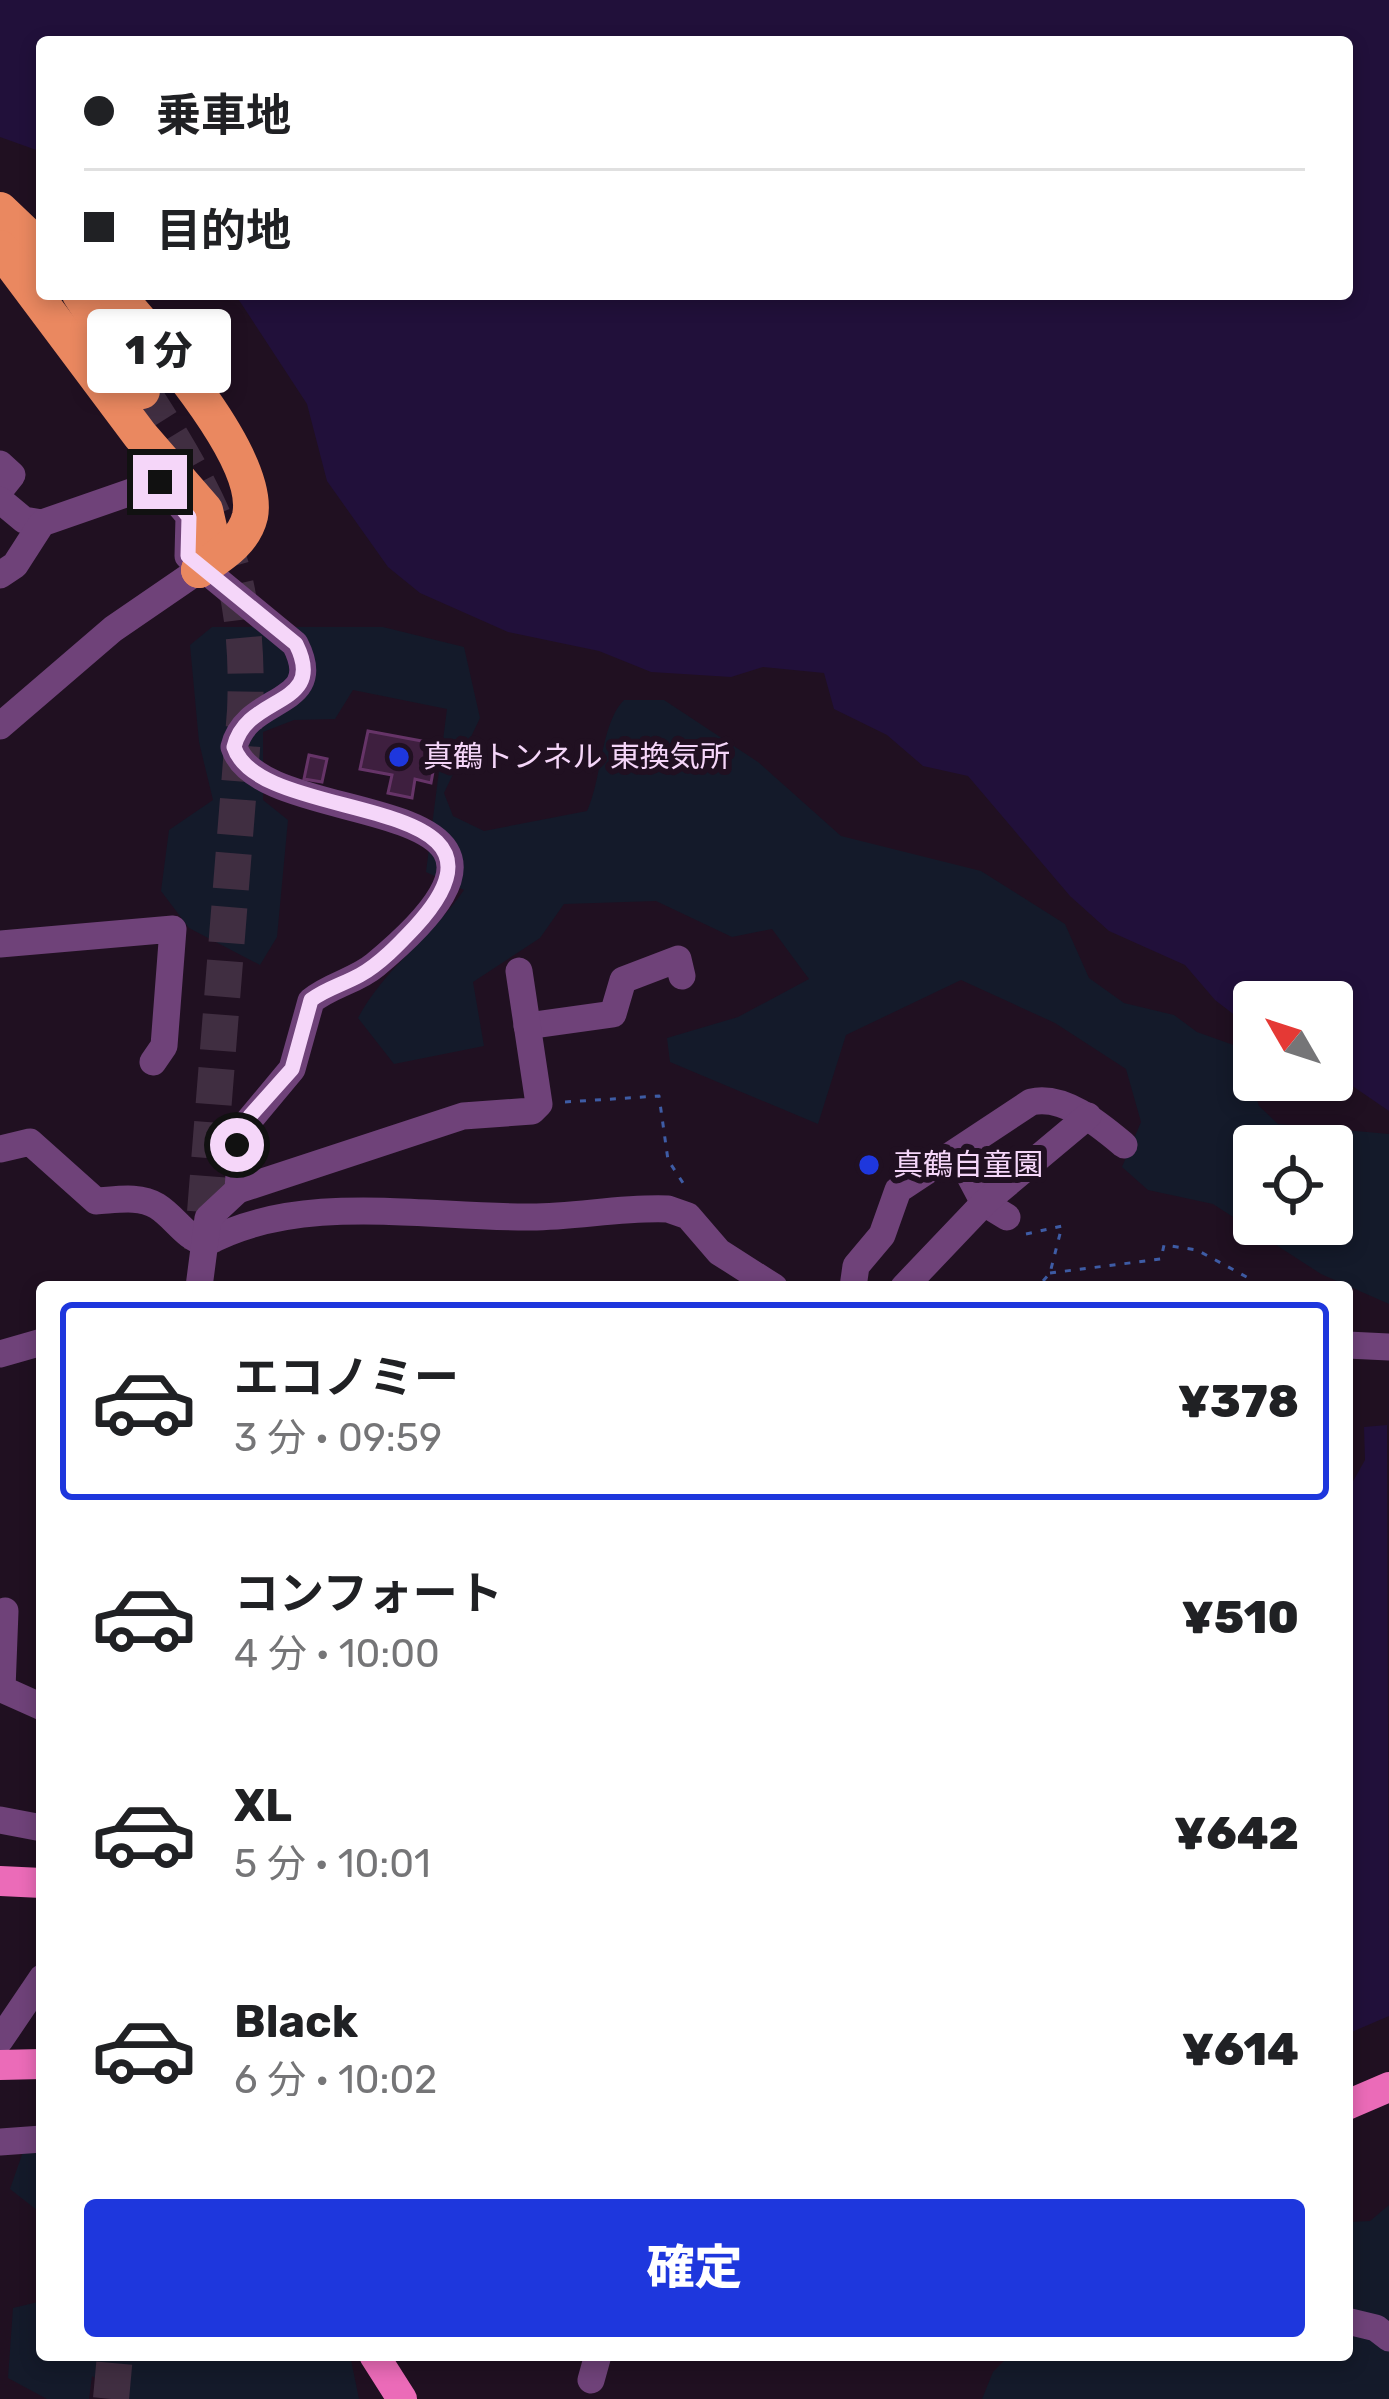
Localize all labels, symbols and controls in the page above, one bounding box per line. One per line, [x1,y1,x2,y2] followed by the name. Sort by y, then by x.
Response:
[156,89,291,142] text: 乗車地
[156,204,291,257] text: 目的地
[88,308,232,392] callout: 1 分
[125,328,193,374] text: 1 分
[133,455,187,509] route end
[423,739,730,775] place label: 真鶴トンネル 東換気所
[386,744,412,770] marker: 真鶴トンネル 東換気所
[1233,981,1353,1101] north arrow
[1233,981,1353,1245] map controls
[210,1118,264,1172] route start
[1233,1125,1353,1245] button: locate
[893,1147,1043,1183] place label: 真鶴自童園
[856,1152,882,1178] marker: 真鶴自童園
[90,1347,198,1455] icon: car
[234,1351,459,1404] text: エコノミー
[1178,1375,1299,1428] text: ¥378
[234,1415,442,1461] text: 3 分 · 09:59
[90,1563,198,1671] icon: car
[234,1567,503,1620] text: コンフォート
[1182,1591,1299,1644] text: ¥510
[234,1631,440,1677] text: 4 分 · 10:00
[90,1779,198,1887] icon: car
[234,1779,292,1832] text: XL
[1174,1807,1299,1860] text: ¥642
[234,1841,431,1887] text: 5 分 · 10:01
[90,1995,198,2103] icon: car
[234,1995,358,2048] text: Black
[1182,2023,1299,2076] text: ¥614
[234,2057,437,2103] text: 6 分 · 10:02
[84,2199,1305,2337] button: 確定

